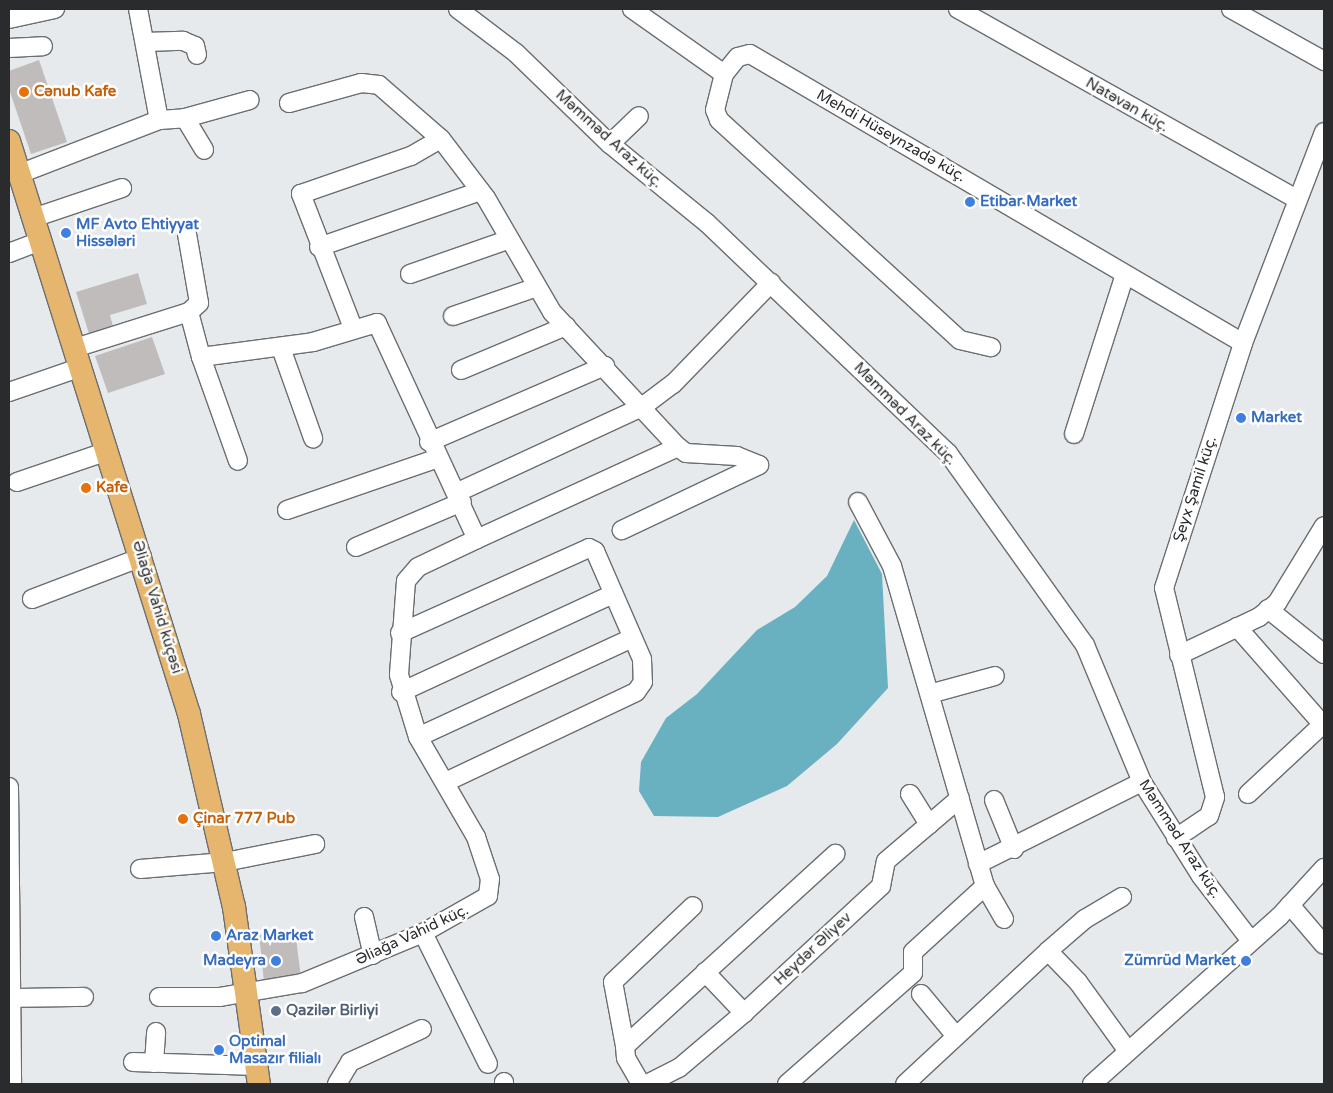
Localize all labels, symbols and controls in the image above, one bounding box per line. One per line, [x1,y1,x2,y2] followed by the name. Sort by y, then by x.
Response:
[1082,74,1172,136] street label: Natəvan küç.
[34,83,116,101] place label: Cənub Kafe
[18,86,30,98] marker: Cənub Kafe
[552,86,666,192] street label: Məmməd Araz küç.
[813,86,969,186] street label: Mehdi Hüseynzadə küç.
[980,193,1077,211] place label: Etibar Market
[964,196,976,208] marker: Etibar Market
[76,215,199,250] place label: MF Avto Ehtiyyat Hissələri
[60,227,72,239] marker: MF Avto Ehtiyyat Hissələri
[850,359,960,469] street label: Məmməd Araz küç.
[1251,409,1302,427] place label: Market
[1235,412,1247,424] marker: Market
[1169,434,1221,544] street label: Şeyx Şamil küç.
[96,479,128,497] place label: Kafe
[80,482,92,494] marker: Kafe
[128,538,186,676] street label: Əliağa Vahid küçəsi
[1135,776,1225,902] street label: Məmməd Araz küç.
[193,810,295,828] place label: Çinar 777 Pub
[177,813,189,825] marker: Çinar 777 Pub
[353,901,471,969] street label: Əliağa Vahid küç.
[771,909,855,989] street label: Heydər Əliyev
[226,927,314,945] place label: Araz Market
[210,930,222,942] marker: Araz Market
[203,952,266,970] place label: Madeyra
[1124,952,1236,970] place label: Zümrüd Market
[270,955,282,967] marker: Madeyra
[1240,955,1252,967] marker: Zümrüd Market
[286,1002,379,1020] place label: Qazilər Birliyi
[270,1005,282,1017] marker: Qazilər Birliyi
[229,1032,321,1067] place label: Optimal Masazır filialı
[213,1044,225,1056] marker: Optimal Masazır filialı

